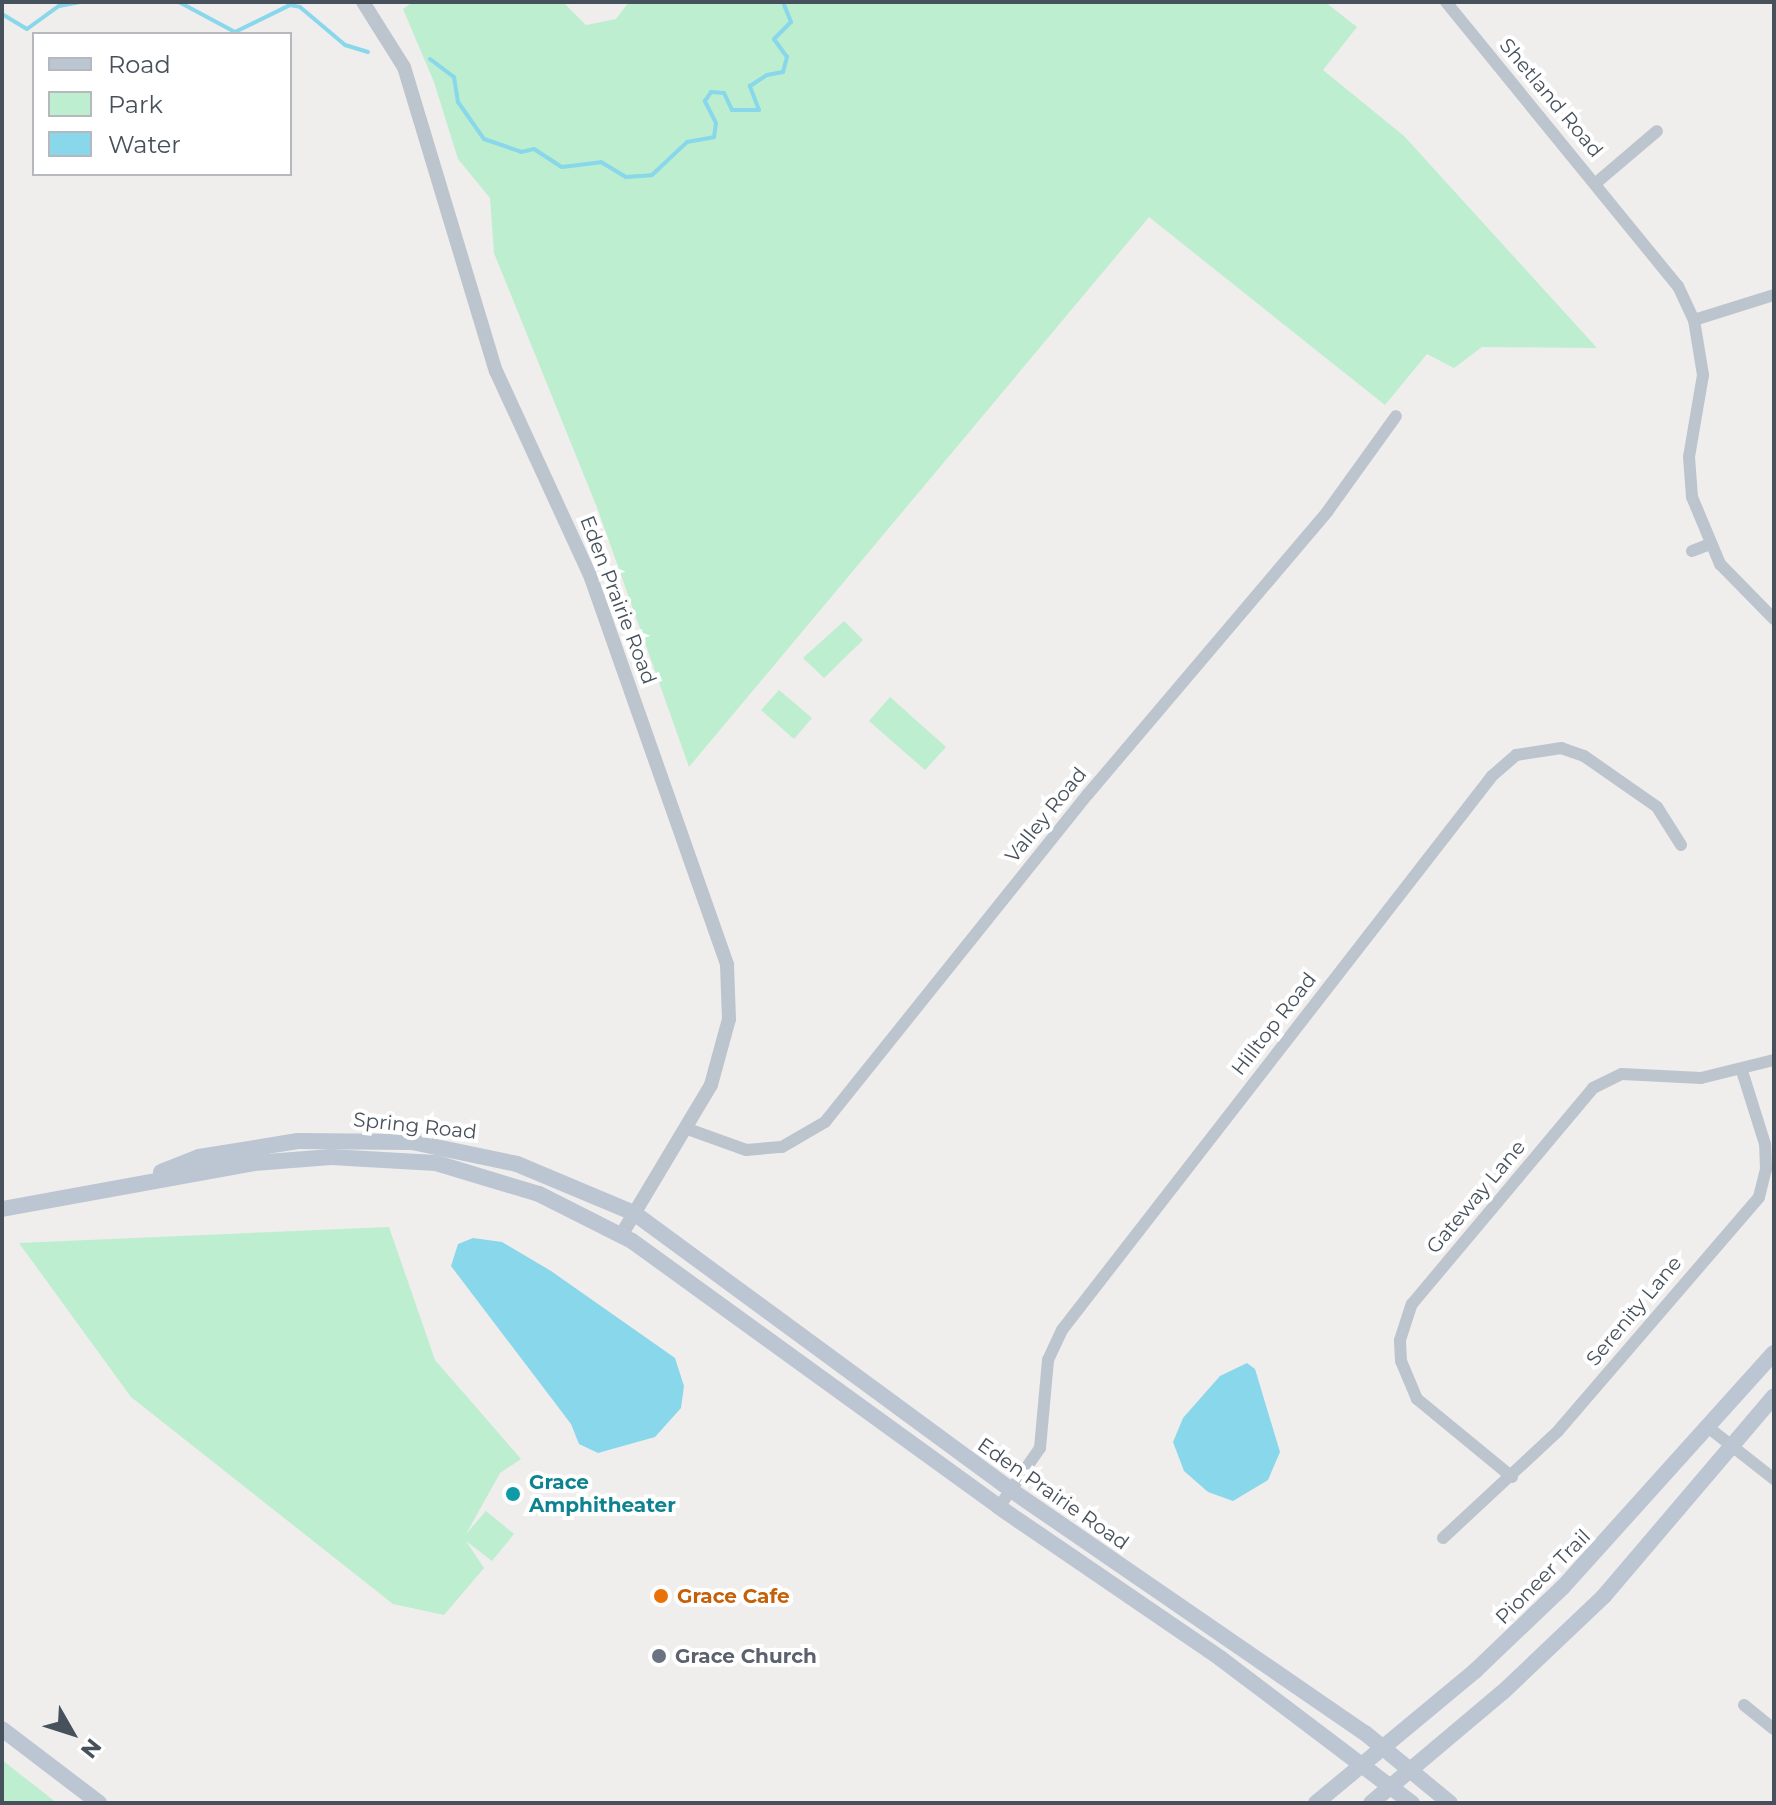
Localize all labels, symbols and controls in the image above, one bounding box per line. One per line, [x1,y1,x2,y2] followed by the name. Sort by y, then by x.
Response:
[32,32,292,176] legend
[1494,34,1608,162] street label: Shetland Road
[108,50,171,79] text: Road
[108,90,163,119] text: Park
[108,130,181,159] text: Water
[575,512,661,688] street label: Eden Prairie Road
[1000,762,1092,868] street label: Valley Road
[1226,968,1322,1080] street label: Hilltop Road
[352,1108,478,1144] street label: Spring Road
[1422,1135,1530,1259] street label: Gateway Lane
[1581,1251,1687,1371] street label: Serenity Lane
[973,1433,1133,1555] street label: Eden Prairie Road
[529,1470,676,1517] place label: Grace Amphitheater
[504,1485,522,1503] marker: Grace Amphitheater
[1491,1525,1595,1629] street label: Pioneer Trail
[677,1584,790,1608] place label: Grace Cafe
[652,1587,670,1605] marker: Grace Cafe
[675,1644,817,1668] place label: Grace Church
[650,1647,668,1665] marker: Grace Church
[32,1693,112,1773] north arrow
[75,1733,107,1764] text: N

